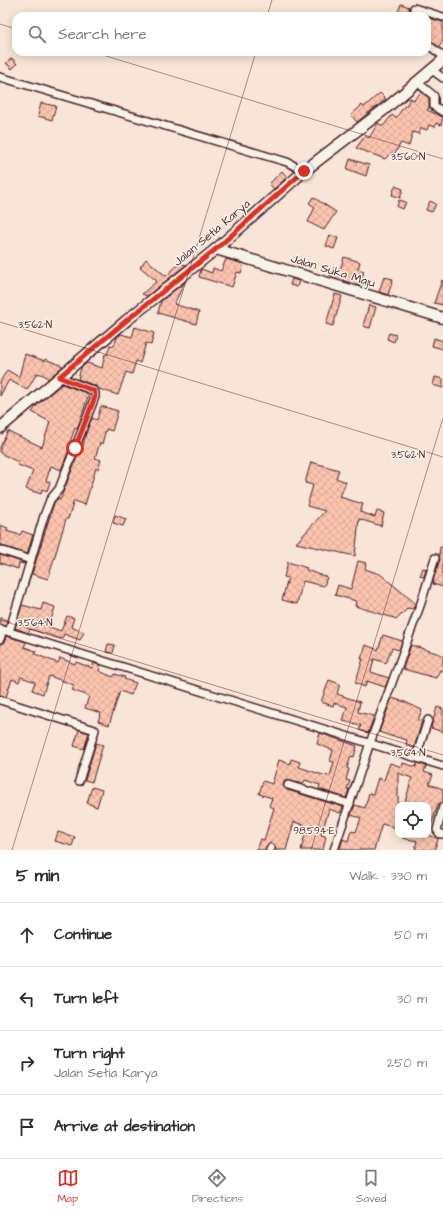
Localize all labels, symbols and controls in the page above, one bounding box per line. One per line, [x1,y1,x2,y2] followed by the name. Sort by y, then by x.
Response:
[12,12,431,56] search box
[26,23,48,45] icon: search
[58,24,147,45] text: Search here
[391,150,425,164] text: 3.560°N
[295,162,313,180] route end
[170,196,255,271] street label: Jalan Setia Karya
[289,250,377,292] street label: Jalan Suka Maju
[18,318,52,332] text: 3.562°N
[66,439,84,457] route start
[391,448,425,462] text: 3.562°N
[17,616,53,630] text: 3.564°N
[390,746,426,760] text: 3.564°N
[395,802,431,838] map controls
[395,802,431,838] button: locate
[293,824,335,838] text: 98.594°E
[16,864,59,888] text: 5 min
[349,867,427,885] text: Walk · 330 m
[16,924,38,946] icon: ahead
[54,924,112,945] text: Continue
[394,926,427,944] text: 50 m
[16,988,38,1010] icon: left
[54,988,118,1009] text: Turn left
[397,990,427,1008] text: 30 m
[54,1043,125,1064] text: Turn right
[16,1052,38,1074] icon: right
[387,1054,427,1072] text: 250 m
[54,1064,158,1082] text: Jalan Setia Karya
[16,1116,38,1138] icon: arrive
[54,1116,195,1137] text: Arrive at destination
[57,1167,79,1206] tab: Map
[192,1167,243,1206] tab: Directions
[356,1167,386,1206] tab: Saved

